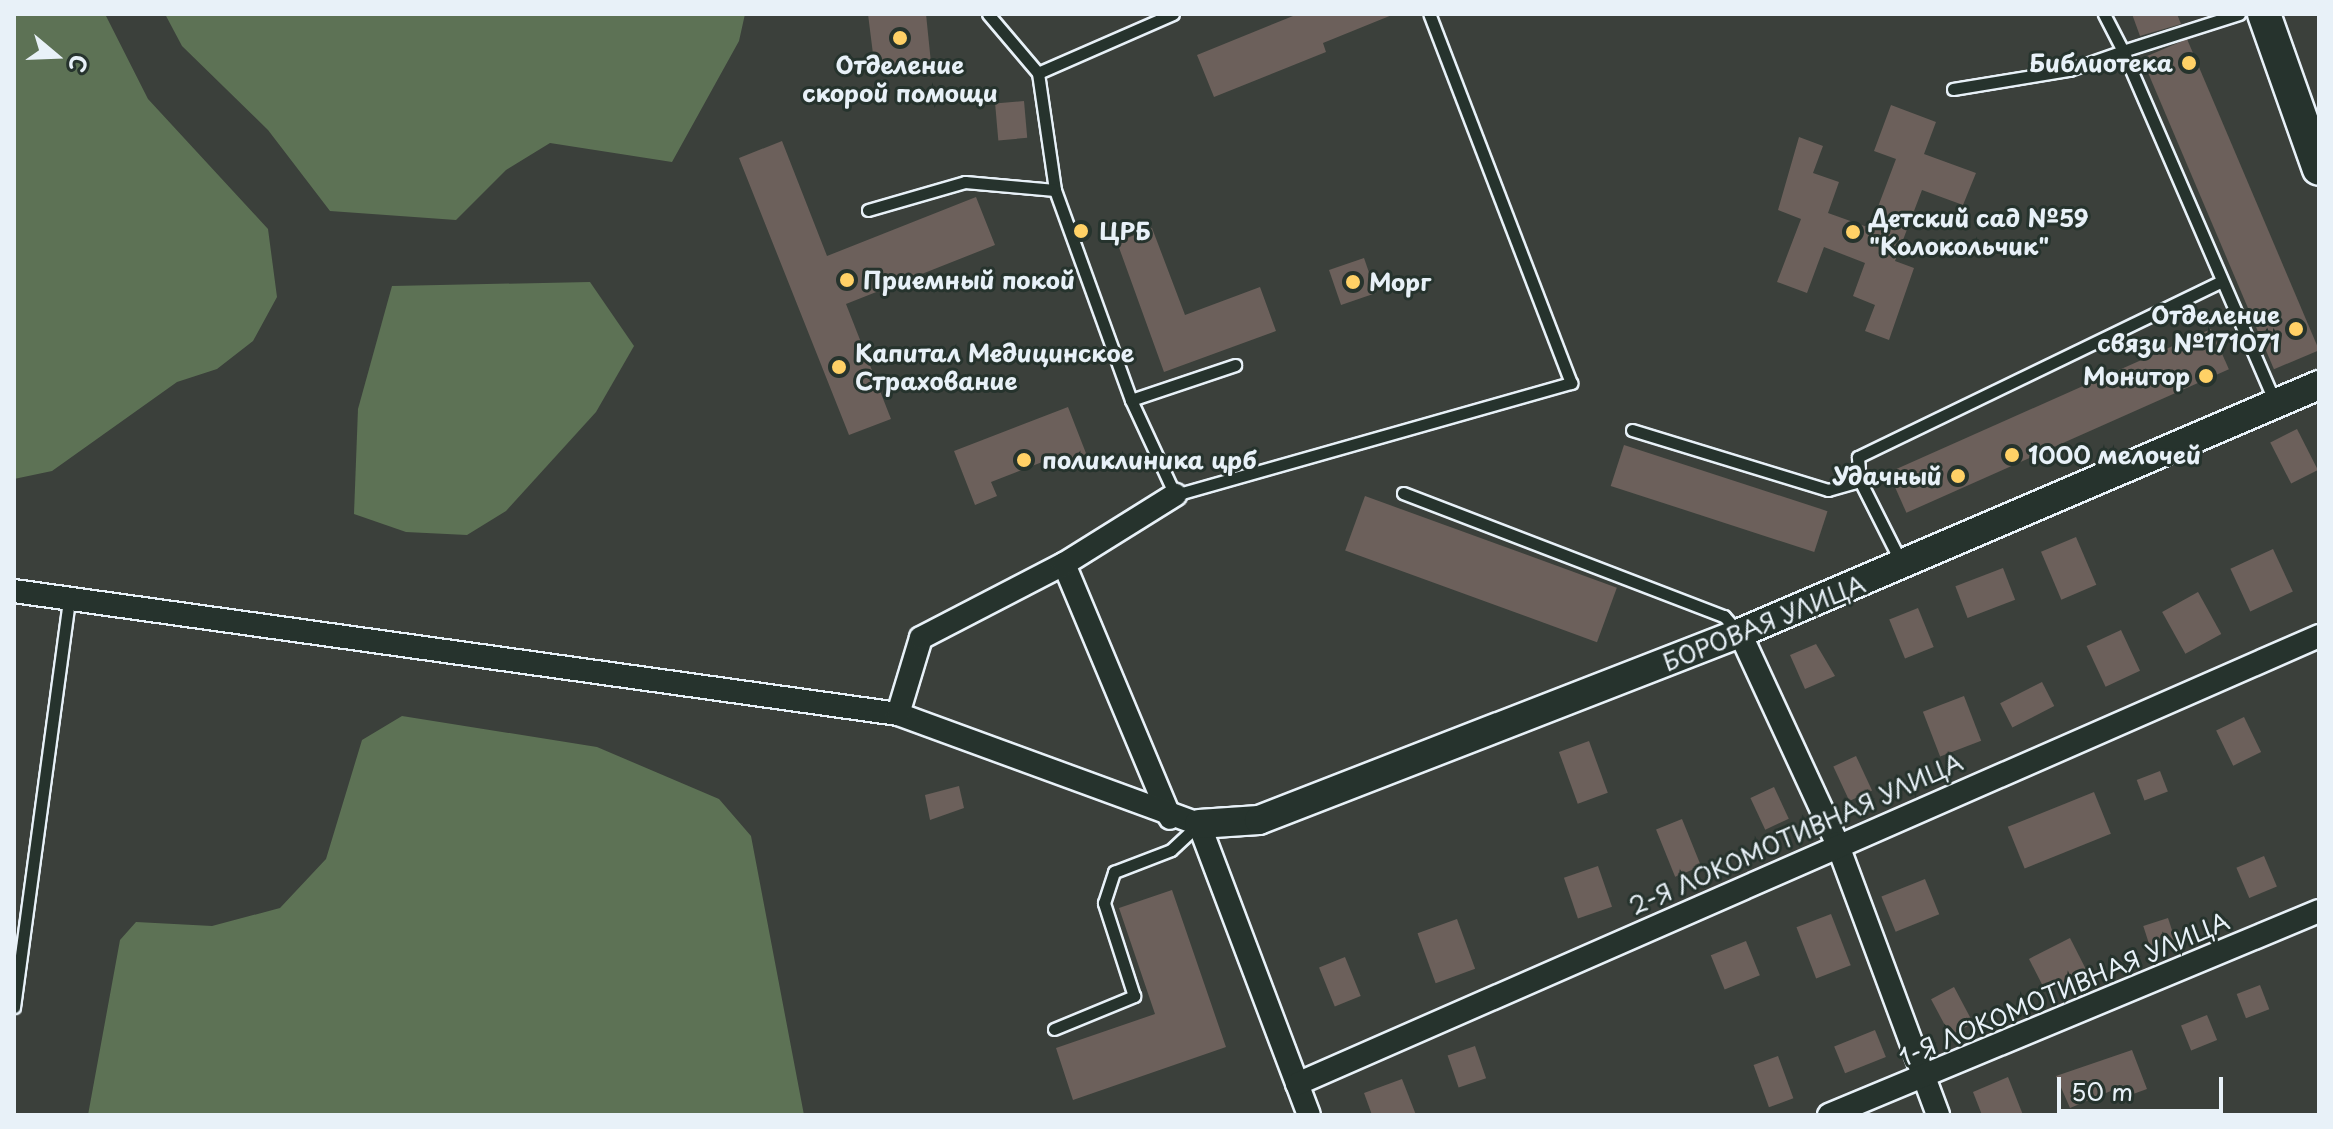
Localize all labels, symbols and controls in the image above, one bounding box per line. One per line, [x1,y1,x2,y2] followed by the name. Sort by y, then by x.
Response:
[16,16,96,96] north arrow
[891,29,909,47] marker: Отделение скорой помощи
[2029,49,2173,77] place label: Библиотека
[61,51,97,77] text: С
[802,51,998,107] place label: Отделение скорой помощи
[2180,54,2198,72] marker: Библиотека
[1869,204,2090,260] place label: Детский сад №59 "Колокольчик"
[1099,217,1151,245] place label: ЦРБ
[1070,220,1092,242] marker: ЦРБ
[1844,223,1862,241] marker: Детский сад №59 "Колокольчик"
[863,266,1075,294] place label: Приемный покой
[1369,268,1431,296] place label: Морг
[838,271,856,289] marker: Приемный покой
[1344,273,1362,291] marker: Морг
[2097,301,2280,357] place label: Отделение связи №171071
[2287,320,2305,338] marker: Отделение связи №171071
[855,339,1134,395] place label: Капитал Медицинское Страхование
[830,358,848,376] marker: Капитал Медицинское Страхование
[2083,362,2190,390] place label: Монитор
[2197,367,2215,385] marker: Монитор
[2028,441,2202,469] place label: 1000 мелочей
[1042,446,1258,474] place label: поликлиника црб
[2003,446,2021,464] marker: 1000 мелочей
[1013,449,1035,471] marker: поликлиника црб
[1832,462,1942,490] place label: Удачный
[1949,467,1967,485] marker: Удачный
[1659,570,1869,676] street label: БОРОВАЯ УЛИЦА
[1624,747,1968,921] street label: 2-Я ЛОКОМОТИВНАЯ УЛИЦА
[1894,906,2234,1072] street label: 1-Я ЛОКОМОТИВНАЯ УЛИЦА
[2061,1061,2227,1111] scale bar
[2071,1073,2133,1109] text: 50 m

